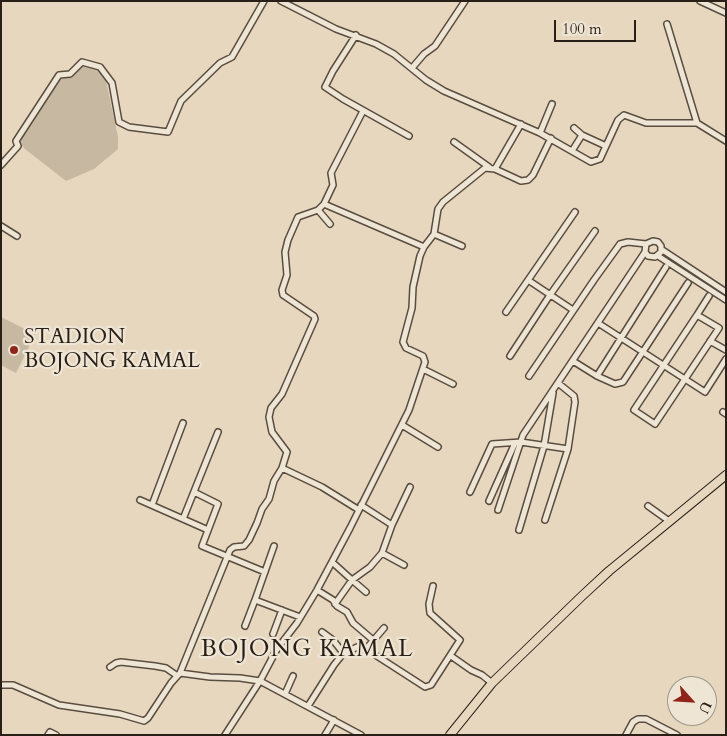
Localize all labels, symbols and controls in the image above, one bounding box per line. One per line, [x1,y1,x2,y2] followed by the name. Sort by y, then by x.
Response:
[557,10,640,42] scale bar
[562,19,602,39] text: 100 m
[24,325,200,375] place label: STADION BOJONG KAMAL
[8,344,20,356] marker: STADION BOJONG KAMAL
[199,636,415,664] district label: BOJONG KAMAL
[667,676,717,726] north arrow
[694,698,716,717] text: U

